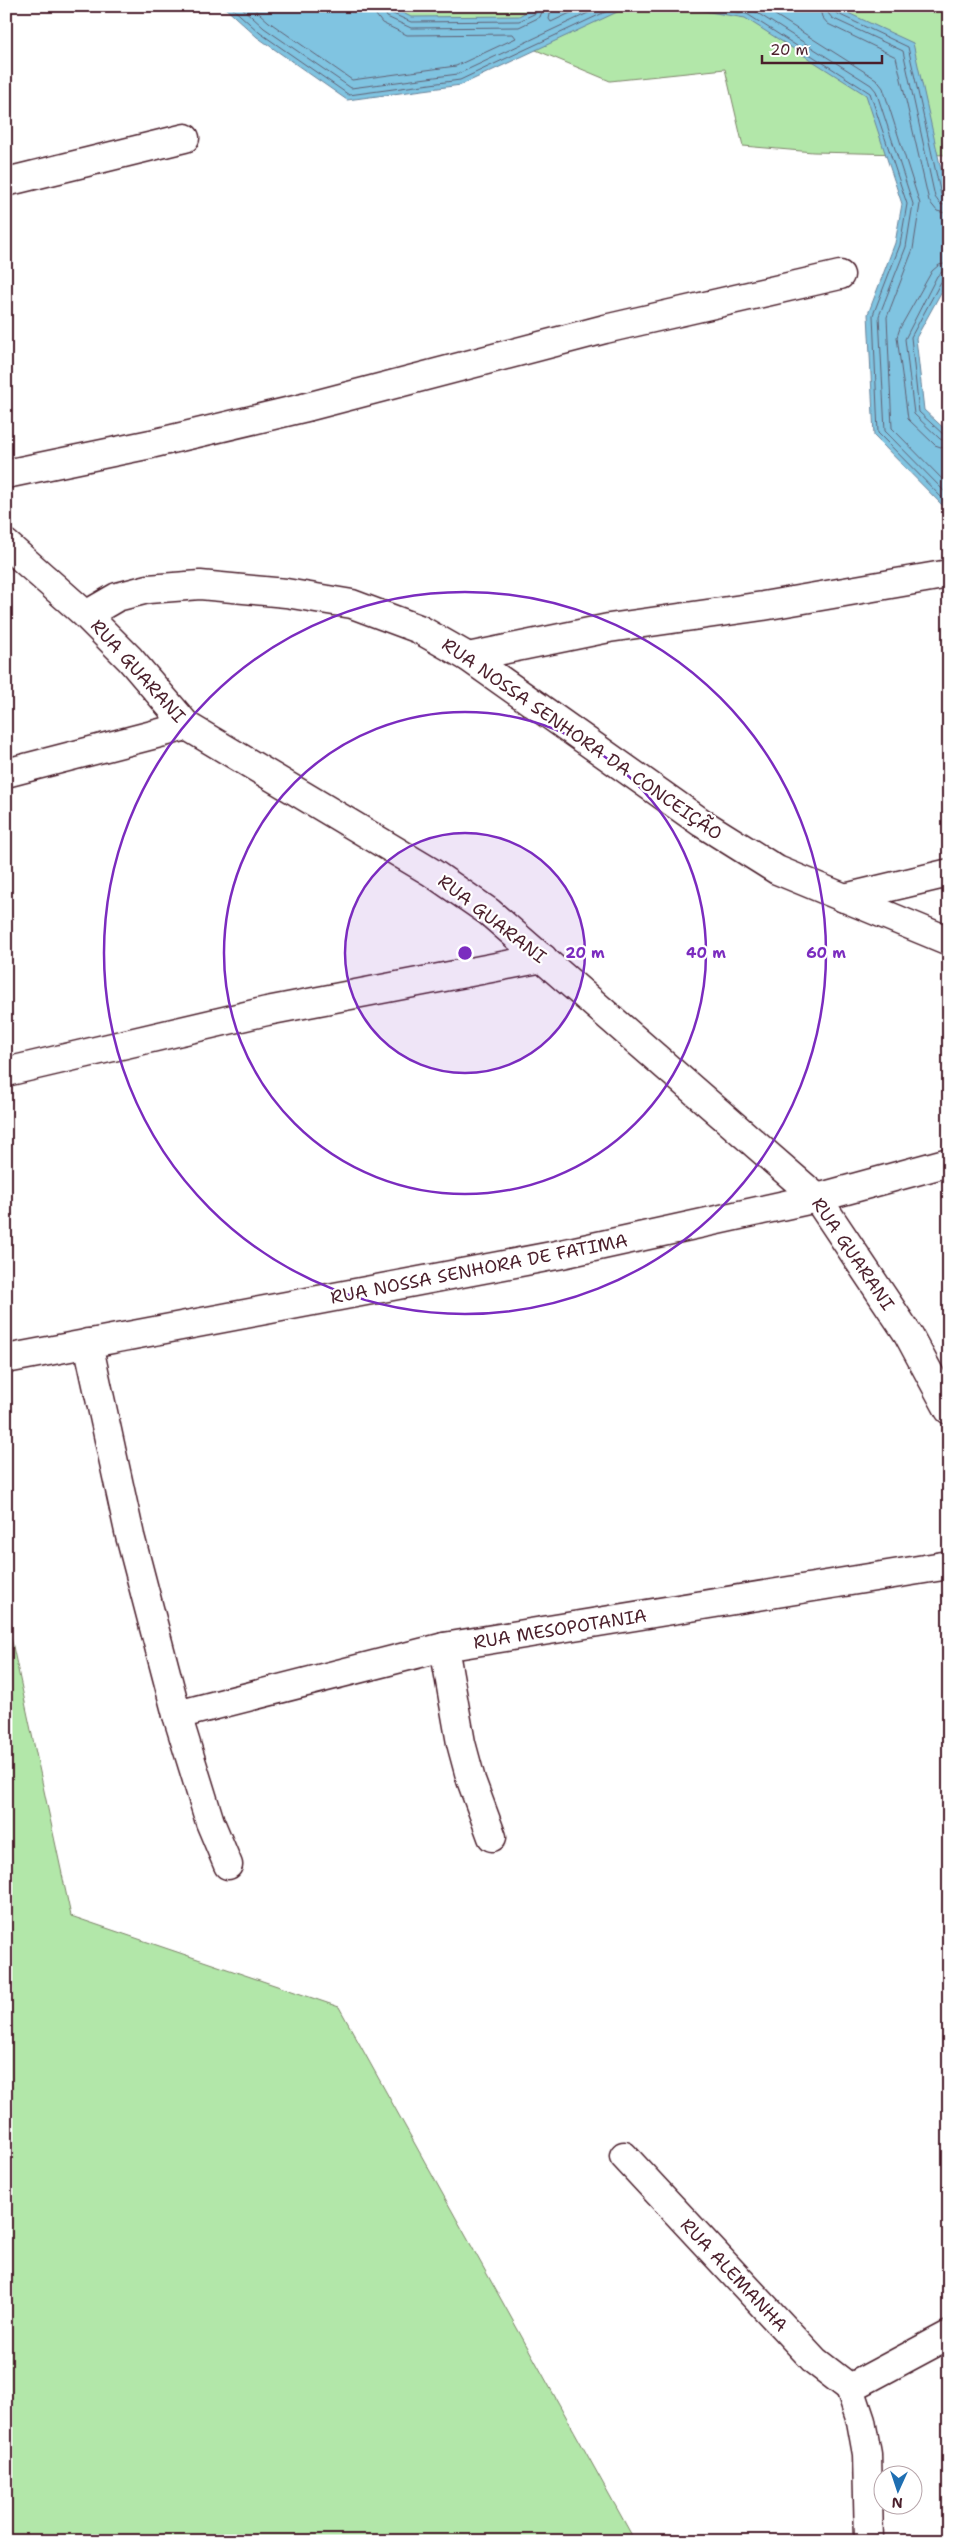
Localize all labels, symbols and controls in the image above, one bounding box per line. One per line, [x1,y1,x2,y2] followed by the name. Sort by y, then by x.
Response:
[762,32,882,64] scale bar
[770,40,809,60] text: 20 m
[85,614,191,728] street label: RUA GUARANI
[437,633,727,845] street label: RUA NOSSA SENHORA DA CONCEIÇÃO
[433,869,551,969] street label: RUA GUARANI
[565,943,605,963] text: 20 m
[686,943,726,963] text: 40 m
[806,943,846,963] text: 60 m
[456,944,474,962] centre of rings
[806,1193,900,1315] street label: RUA GUARANI
[328,1228,630,1310] street label: RUA NOSSA SENHORA DE FATIMA
[472,1603,648,1655] street label: RUA MESOPOTANIA
[675,2213,793,2337] street label: RUA ALEMANHA
[872,2464,922,2514] north arrow
[891,2494,903,2512] text: N

